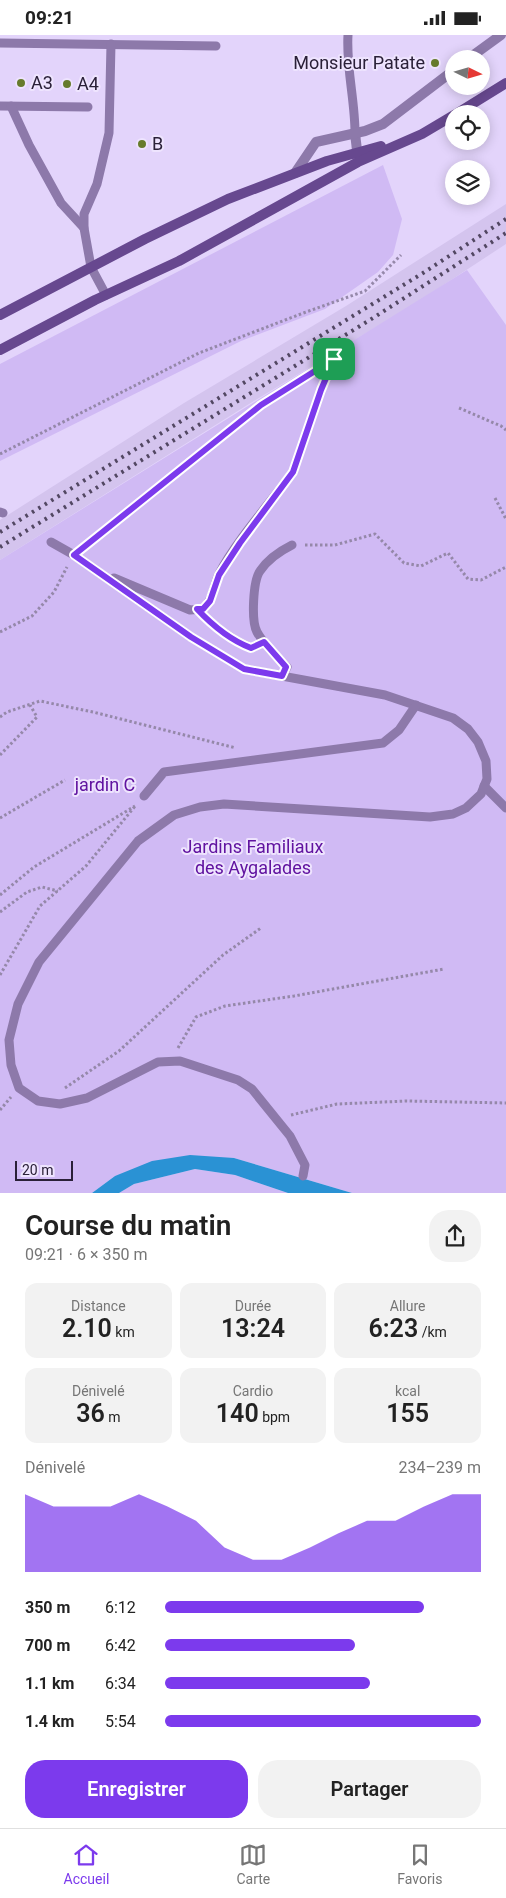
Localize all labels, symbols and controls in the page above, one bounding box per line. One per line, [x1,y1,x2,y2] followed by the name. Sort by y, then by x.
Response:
[25,6,74,29] text: 09:21
[445,50,490,95] north arrow
[445,50,490,205] map controls
[293,52,425,73] place label: Monsieur Patate
[429,57,441,69] marker: Monsieur Patate
[31,72,53,93] place label: A3
[77,73,99,94] place label: A4
[15,77,27,89] marker: A3
[61,78,73,90] marker: A4
[445,105,490,150] button: locate
[152,133,163,154] place label: B
[136,138,148,150] marker: B
[445,160,490,205] button: layers
[313,338,355,380] pin
[320,345,348,373] icon: arrive
[74,774,135,795] park label: jardin C
[183,836,324,878] park label: Jardins Familiaux des Aygalades
[15,1158,72,1181] scale bar
[22,1162,54,1178] text: 20 m
[25,1209,231,1242] text: Course du matin
[429,1210,481,1262] button: share
[25,1245,147,1264] text: 09:21 · 6 × 350 m
[71,1298,126,1314] text: Distance
[235,1298,271,1314] text: Durée
[390,1298,426,1314] text: Allure
[62,1314,112,1343] text: 2.10
[221,1314,285,1343] text: 13:24
[369,1314,418,1343] text: 6:23
[112,1324,135,1340] text: km
[418,1324,447,1340] text: /km
[72,1383,125,1399] text: Dénivelé
[233,1383,273,1399] text: Cardio
[395,1383,420,1399] text: kcal
[76,1399,105,1428] text: 36
[216,1399,259,1428] text: 140
[386,1399,429,1428] text: 155
[105,1409,120,1425] text: m
[259,1409,290,1425] text: bpm
[25,1458,85,1477] text: Dénivelé
[399,1458,481,1477] text: 234–239 m
[25,1598,70,1617] text: 350 m
[105,1598,136,1617] text: 6:12
[25,1636,70,1655] text: 700 m
[105,1636,136,1655] text: 6:42
[25,1674,74,1693] text: 1.1 km
[105,1674,136,1693] text: 6:34
[25,1712,74,1731] text: 1.4 km
[105,1712,136,1731] text: 5:54
[25,1760,248,1818] button: Enregistrer
[258,1760,481,1818] button: Partager
[64,1841,109,1887] tab: Accueil
[236,1841,270,1887] tab: Carte
[397,1841,442,1887] tab: Favoris

